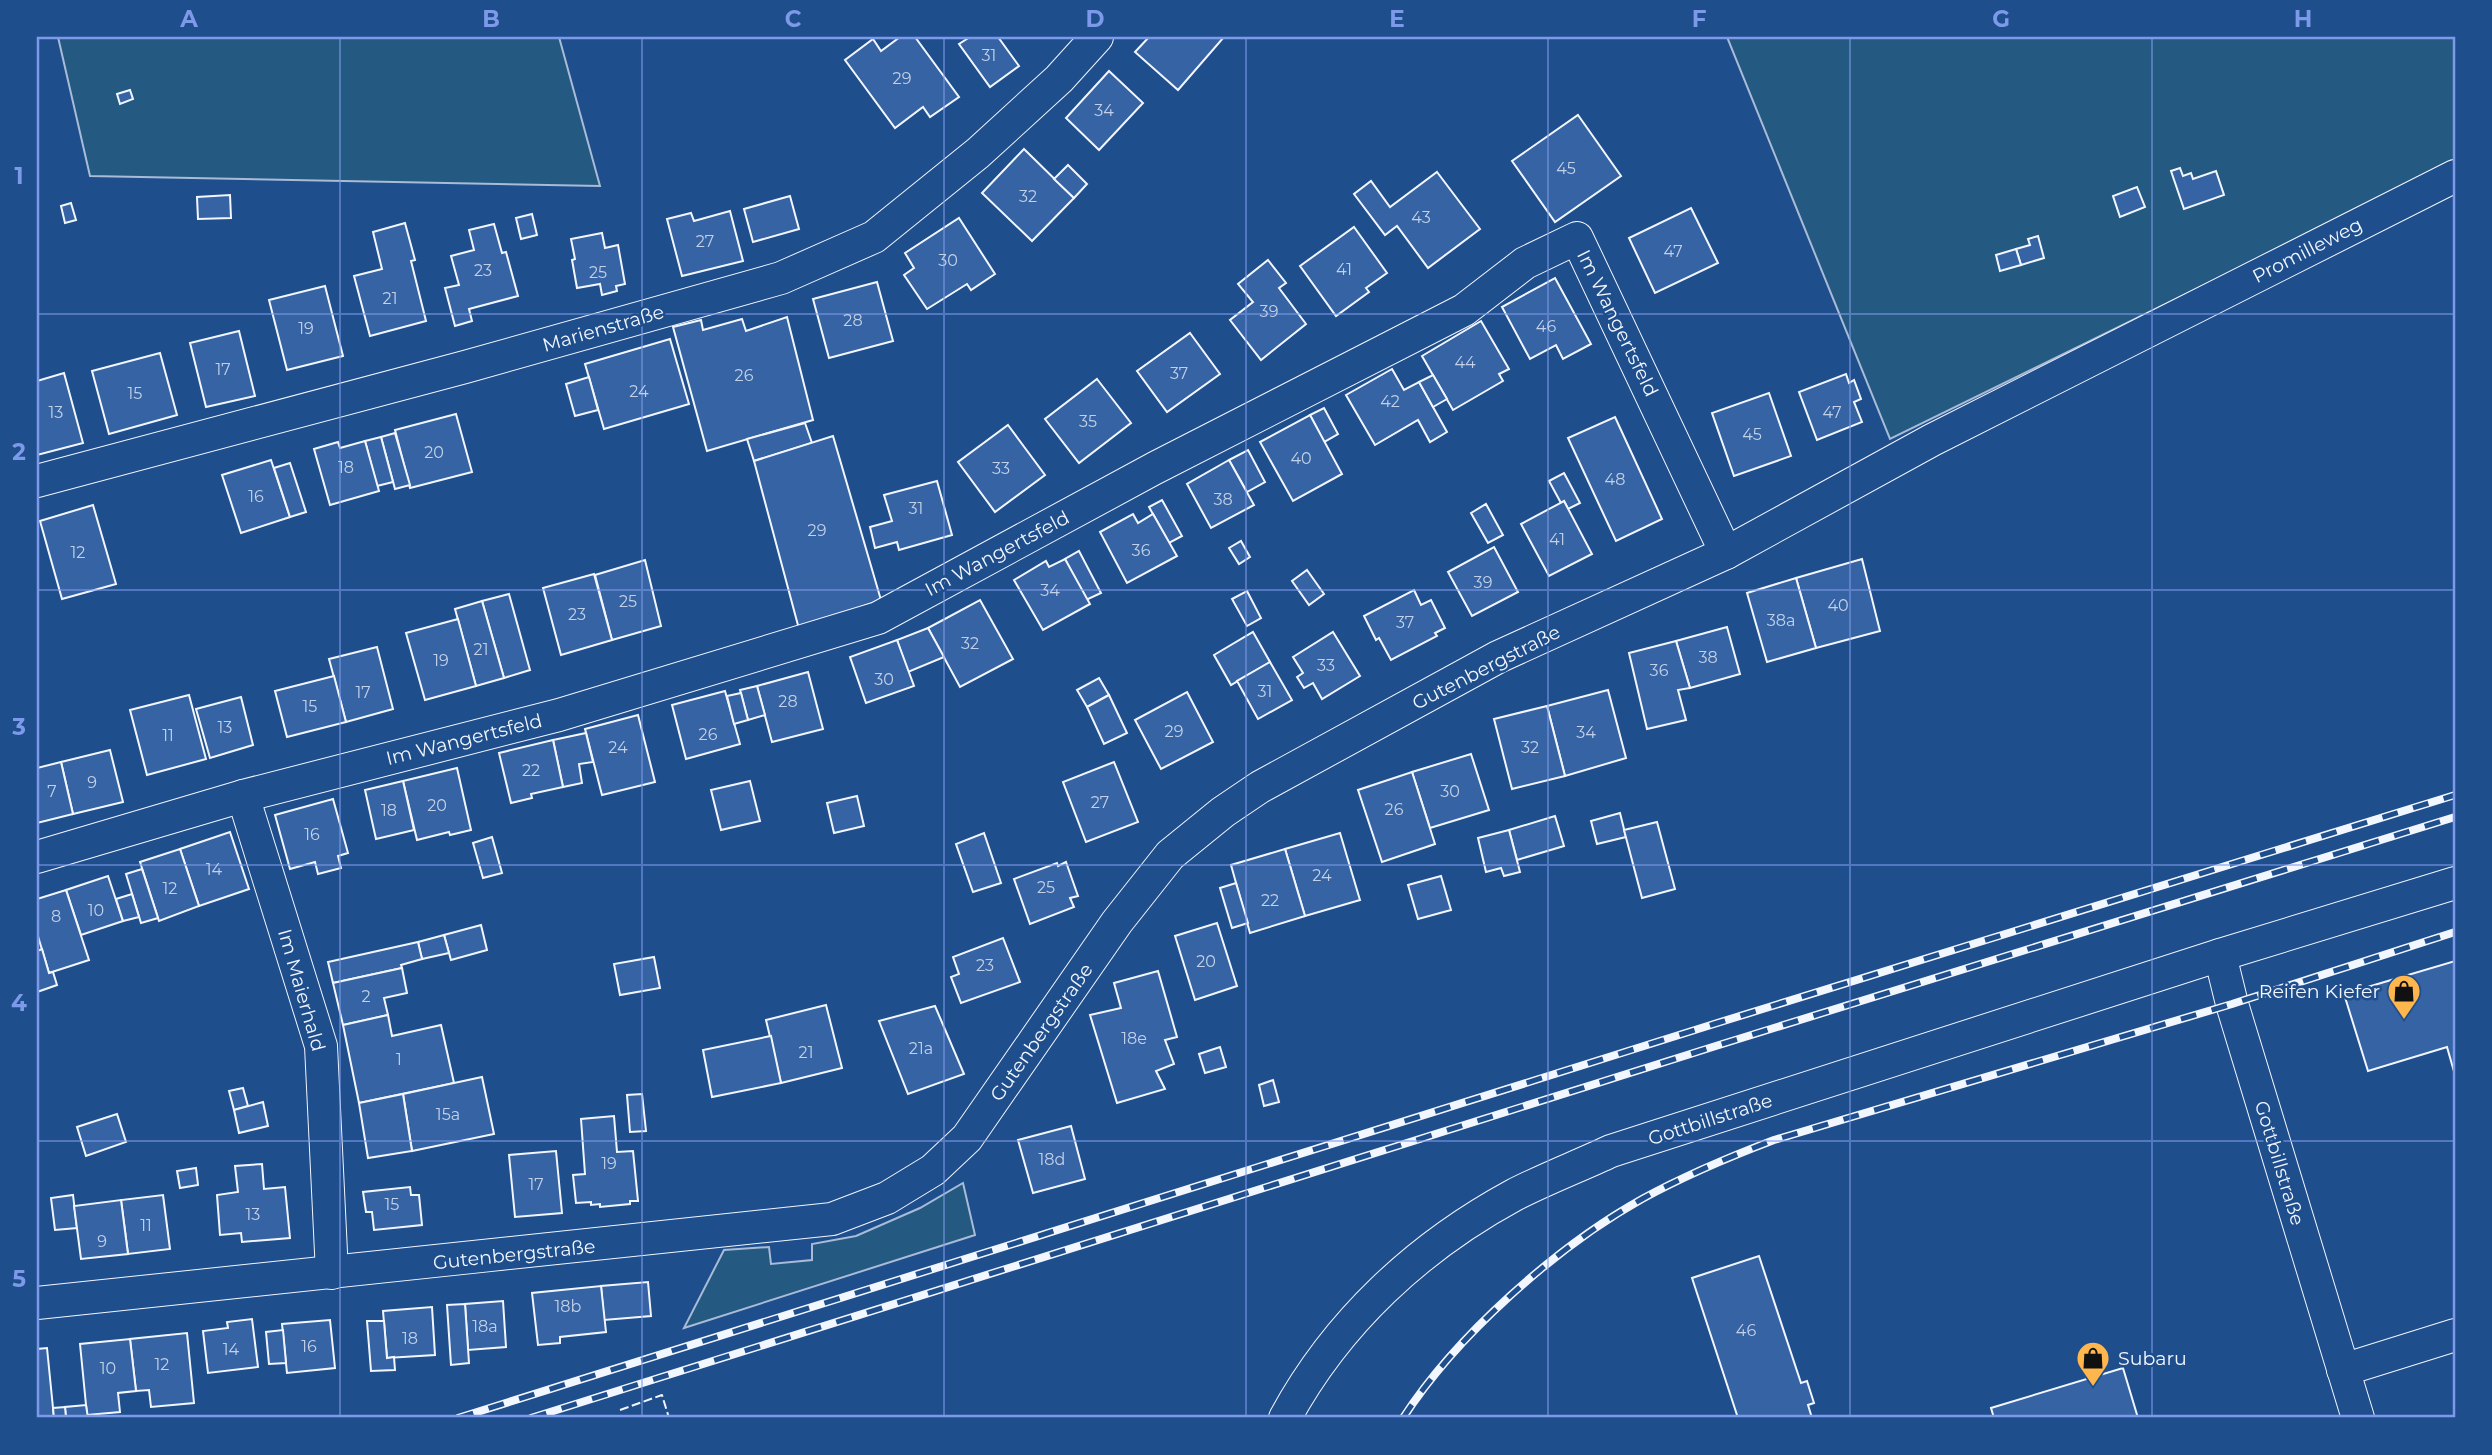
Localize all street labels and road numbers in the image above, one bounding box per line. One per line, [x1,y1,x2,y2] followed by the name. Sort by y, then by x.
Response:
[2248,213,2366,288] street label: Promilleweg
[1572,246,1663,400] street label: Im Wangertsfeld
[540,300,667,357] street label: Marienstraße
[921,506,1073,601] street label: Im Wangertsfeld
[1408,620,1564,715] street label: Gutenbergstraße
[384,709,545,770] street label: Im Wangertsfeld
[273,926,330,1054] street label: Im Maierhald
[985,959,1098,1106] street label: Gutenbergstraße
[1645,1089,1775,1150] street label: Gottbillstraße
[2250,1098,2309,1228] street label: Gottbillstraße
[432,1235,596,1274] street label: Gutenbergstraße

